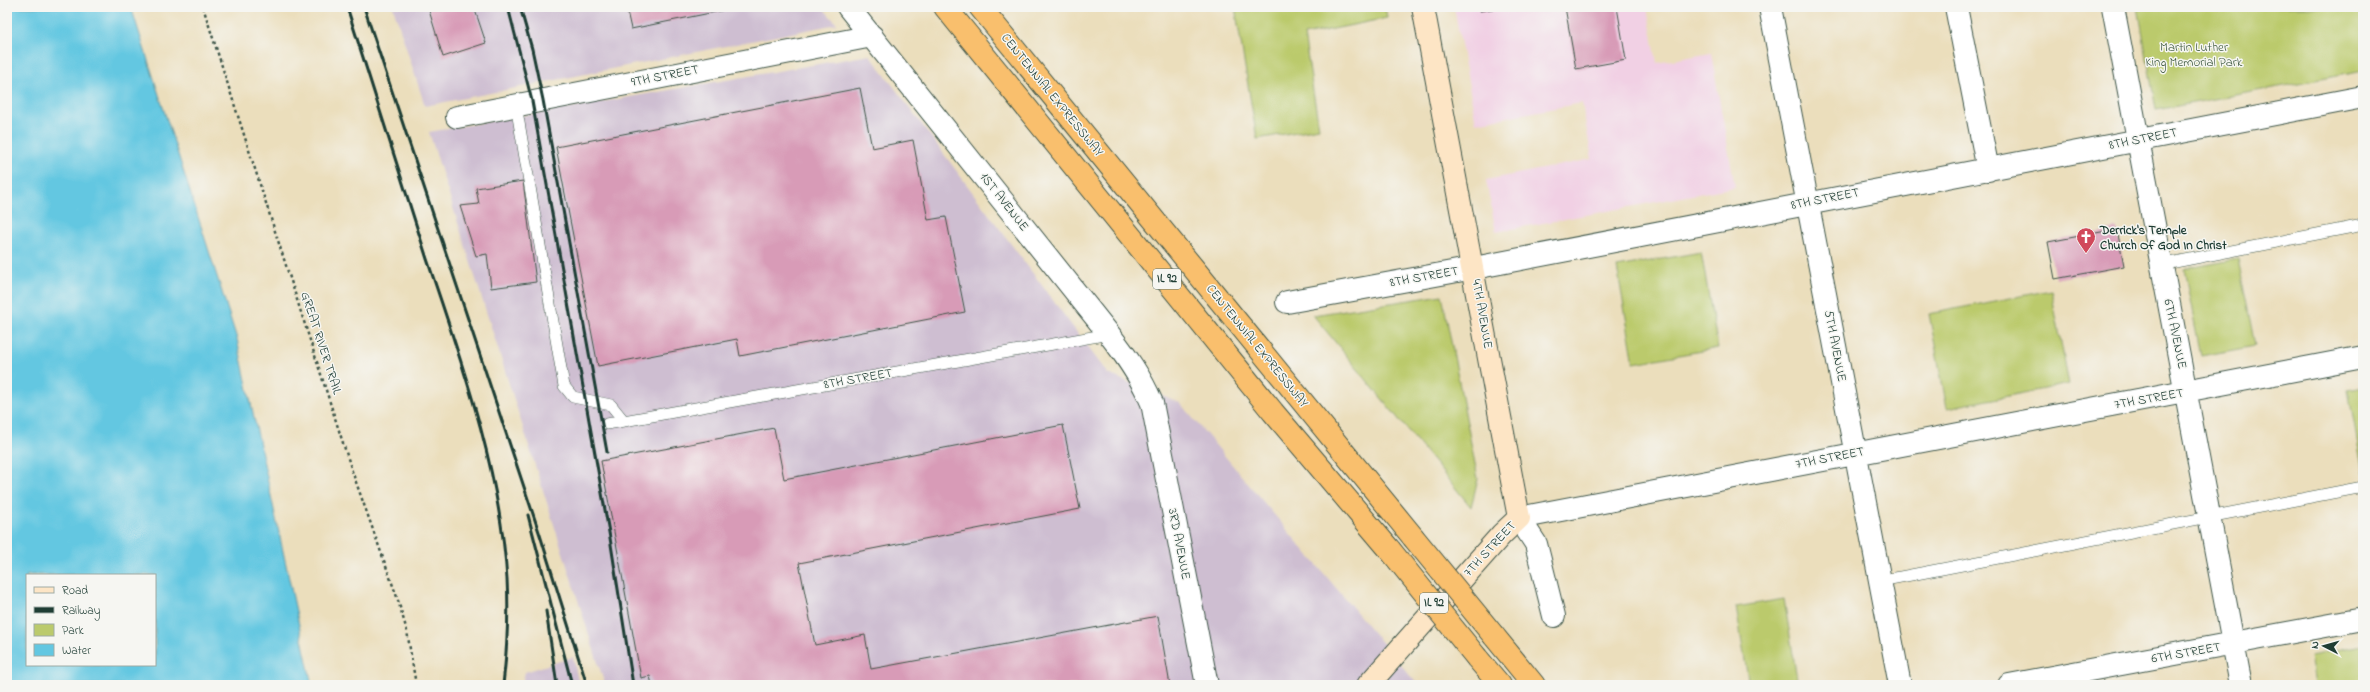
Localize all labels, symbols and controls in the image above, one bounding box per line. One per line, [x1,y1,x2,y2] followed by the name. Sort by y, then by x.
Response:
[996,29,1108,161] street label: CENTENNIAL EXPRESSWAY
[2145,38,2243,73] park label: Martin Luther King Memorial Park
[630,60,701,92] street label: 9TH STREET
[2107,123,2179,155] street label: 8TH STREET
[975,169,1033,236] street label: 1ST AVENUE
[1789,183,1861,215] street label: 8TH STREET
[2099,221,2227,255] place label: Derrick's Temple Church Of God In Christ
[2075,226,2097,254] church icon: Derrick's Temple Church Of God In Christ
[1388,262,1460,292] street label: 8TH STREET
[1153,269,1181,289] road number: IL 92
[1467,278,1497,350] street label: 4TH AVENUE
[1201,280,1313,412] street label: CENTENNIAL EXPRESSWAY
[295,289,347,397] street label: GREAT RIVER TRAIL
[2158,297,2192,371] street label: 6TH AVENUE
[1819,309,1851,384] street label: 5TH AVENUE
[822,364,894,394] street label: 8TH STREET
[2113,383,2186,414] street label: 7TH STREET
[1794,442,1867,474] street label: 7TH STREET
[1163,507,1195,581] street label: 3RD AVENUE
[1459,517,1521,581] street label: 7TH STREET
[26,574,156,666] legend
[62,582,88,600] text: Road
[1420,593,1448,613] road number: IL 92
[62,602,101,621] text: Railway
[62,622,84,640] text: Park
[2304,626,2344,666] north arrow
[2150,637,2223,668] street label: 6TH STREET
[2307,641,2323,650] text: N
[62,642,91,660] text: Water

